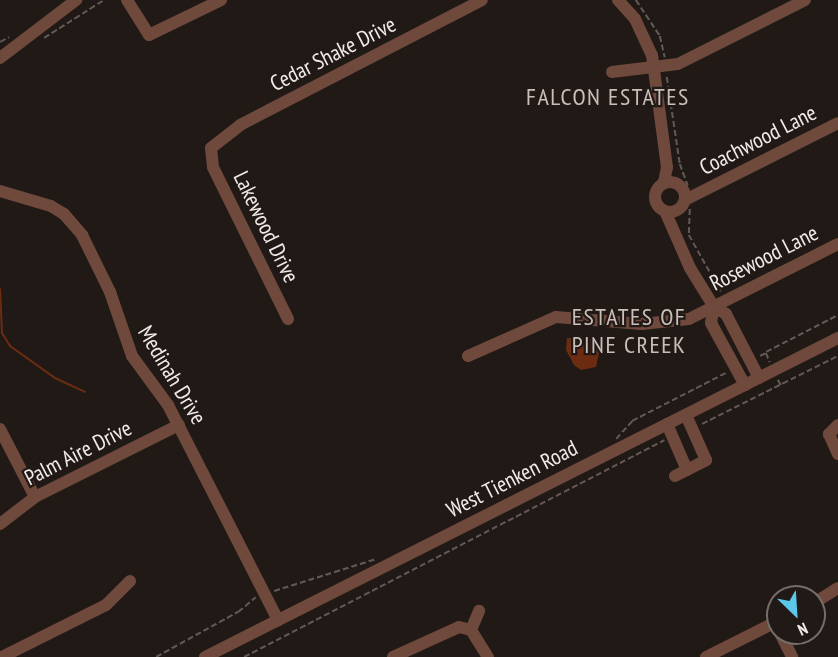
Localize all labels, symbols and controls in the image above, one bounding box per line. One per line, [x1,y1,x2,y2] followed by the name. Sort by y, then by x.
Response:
[266,11,400,97] street label: Cedar Shake Drive
[526,83,690,111] district label: FALCON ESTATES
[695,99,821,181] street label: Coachwood Lane
[228,167,304,287] street label: Lakewood Drive
[705,219,823,297] street label: Rosewood Lane
[572,303,686,359] district label: ESTATES OF PINE CREEK
[132,321,212,429] street label: Medinah Drive
[20,415,136,491] street label: Palm Aire Drive
[442,435,582,523] street label: West Tienken Road
[766,585,826,645] north arrow
[795,619,811,640] text: N

